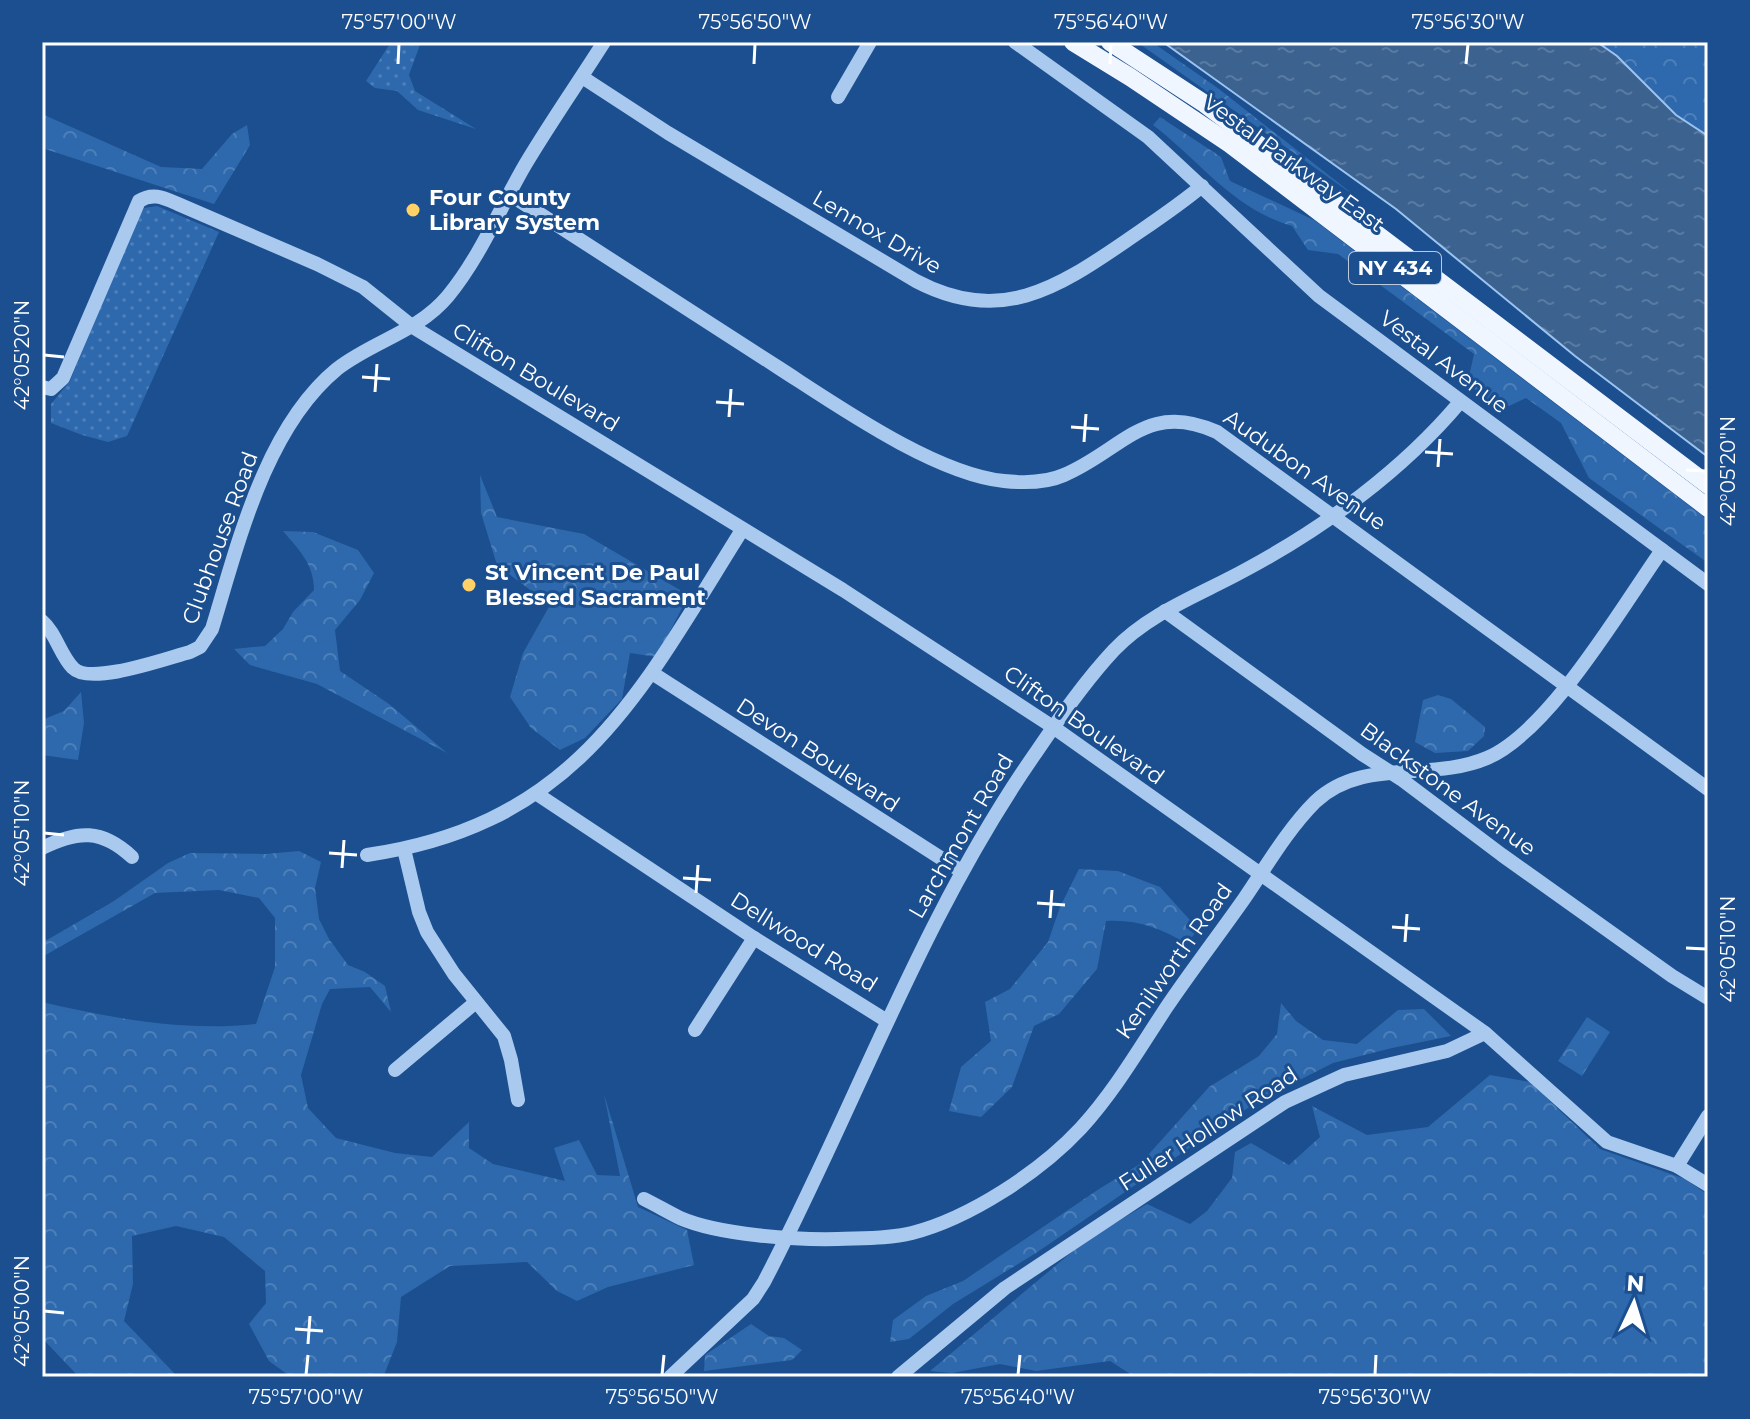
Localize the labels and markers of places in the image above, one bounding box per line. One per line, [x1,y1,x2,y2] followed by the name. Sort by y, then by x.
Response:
[429,184,600,236] place label: Four County Library System
[404,201,422,219] marker: Four County Library System
[485,559,706,611] place label: St Vincent De Paul Blessed Sacrament
[460,576,478,594] marker: St Vincent De Paul Blessed Sacrament

